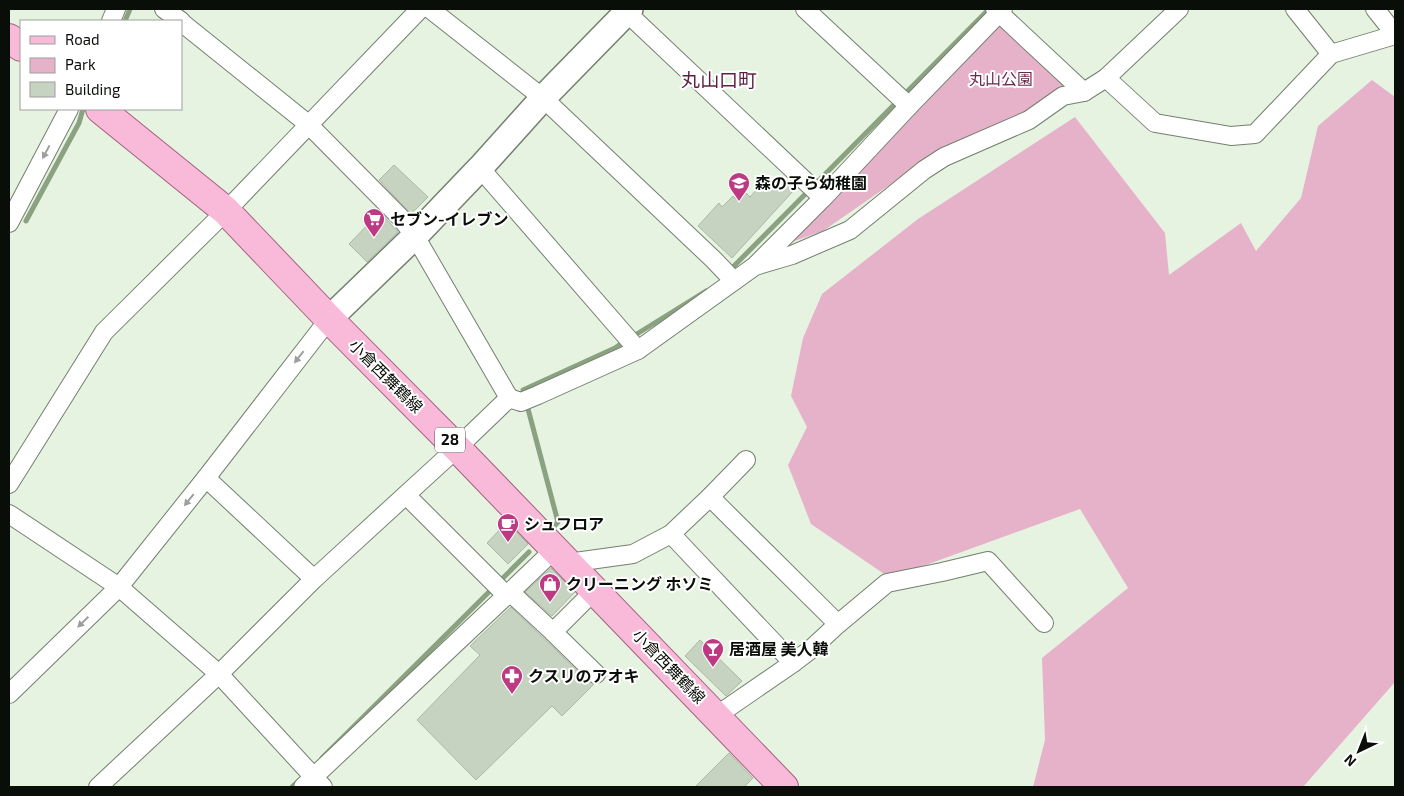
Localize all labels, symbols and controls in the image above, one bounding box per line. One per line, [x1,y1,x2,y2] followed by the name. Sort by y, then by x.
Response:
[20,20,182,110] legend
[65,30,100,48] text: Road
[65,55,96,73] text: Park
[681,68,757,91] district label: 丸山口町
[969,69,1033,88] park label: 丸山公園
[65,80,121,98] text: Building
[42,145,50,159] one-way arrow
[727,171,751,202] school or university icon: 森の子ら幼稚園
[755,173,867,192] place label: 森の子ら幼稚園
[362,207,386,238] supermarket icon: セブン-イレブン
[390,209,509,228] place label: セブン-イレブン
[346,335,427,416] street label: 小倉西舞鶴線
[294,351,304,364] one-way arrow
[435,428,465,452] road number: 28
[183,493,194,506] one-way arrow
[496,512,520,543] cafe icon: シュフロア
[524,514,604,533] place label: シュフロア
[538,572,562,603] shop icon: クリーニング ホソミ
[566,574,713,593] place label: クリーニング ホソミ
[77,616,89,628] one-way arrow
[629,625,710,707] street label: 小倉西舞鶴線
[701,637,725,668] bar icon: 居酒屋 美人韓
[729,639,828,658] place label: 居酒屋 美人韓
[500,664,524,695] pharmacy icon: クスリのアオキ
[528,666,640,685] place label: クスリのアオキ
[1334,726,1384,776] north arrow
[1340,751,1359,771] text: N

